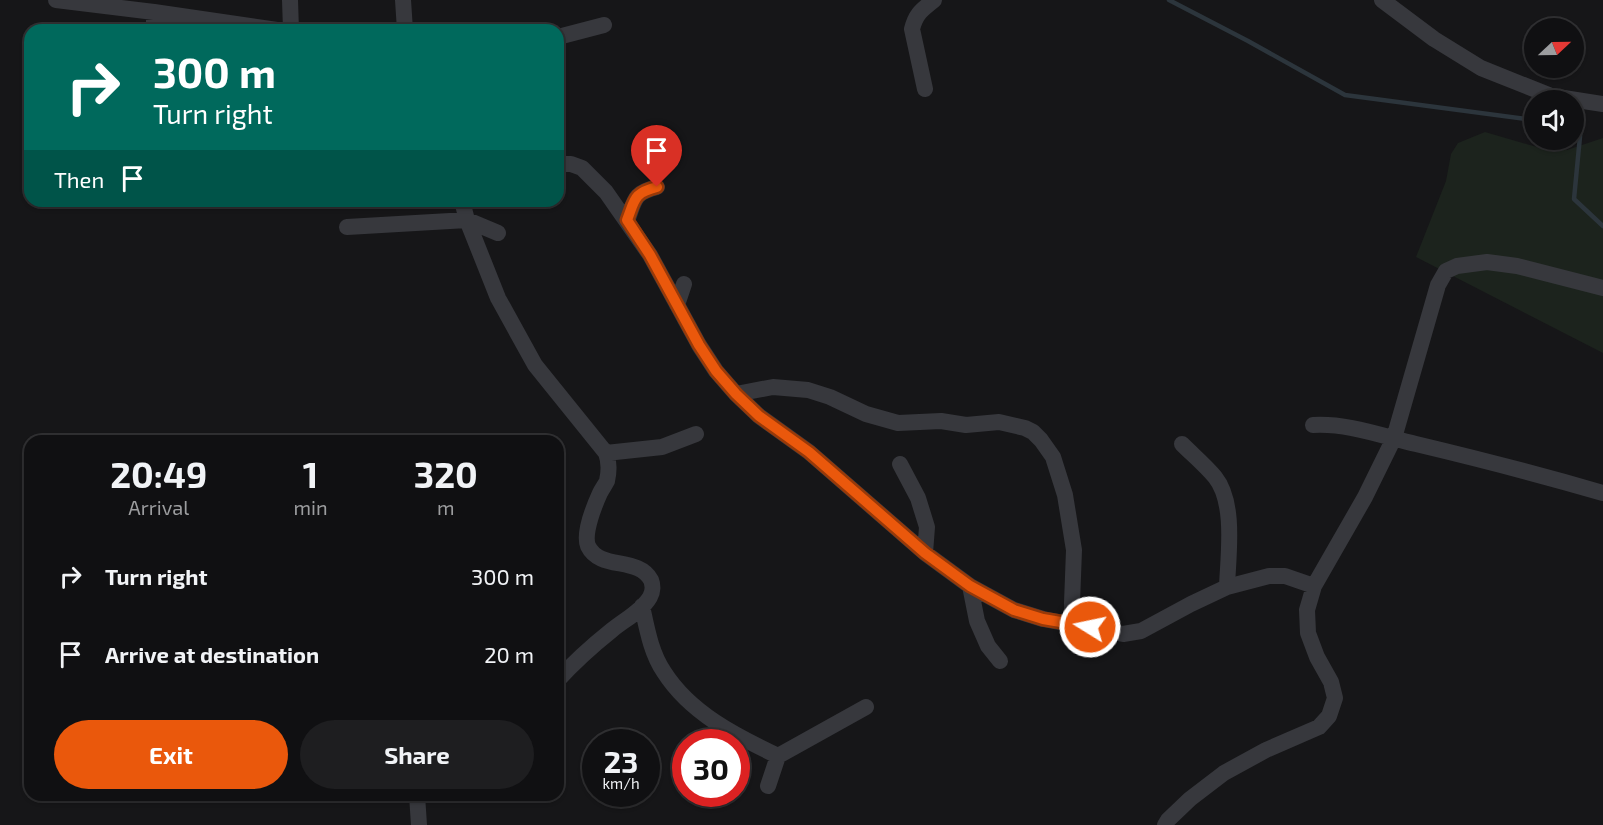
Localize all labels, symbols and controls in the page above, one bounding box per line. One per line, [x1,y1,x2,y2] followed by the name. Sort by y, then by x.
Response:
[1524,18,1584,78] north arrow
[1524,18,1584,150] map controls
[153,46,276,96] text: 300 m
[54,48,132,126] icon: right
[1524,90,1584,150] button: sound
[153,97,273,129] text: Turn right
[631,125,682,187] pin
[640,134,673,167] icon: arrive
[116,162,149,195] icon: arrive
[54,166,104,192] text: Then
[110,452,207,495] text: 20:49
[303,452,318,495] text: 1
[414,452,478,495] text: 320
[128,495,189,519] text: Arrival
[293,495,328,519] text: min
[437,495,455,519] text: m
[54,560,87,593] icon: right
[105,563,207,589] text: Turn right
[471,563,534,589] text: 300 m
[1058,595,1122,659] position arrow
[54,638,87,671] icon: arrive
[105,641,319,667] text: Arrive at destination
[484,641,534,667] text: 20 m
[54,720,288,789] button: Exit
[300,720,534,789] button: Share
[672,729,750,807] speed limit sign: 30
[604,743,638,779] text: 23
[602,774,640,792] text: km/h

